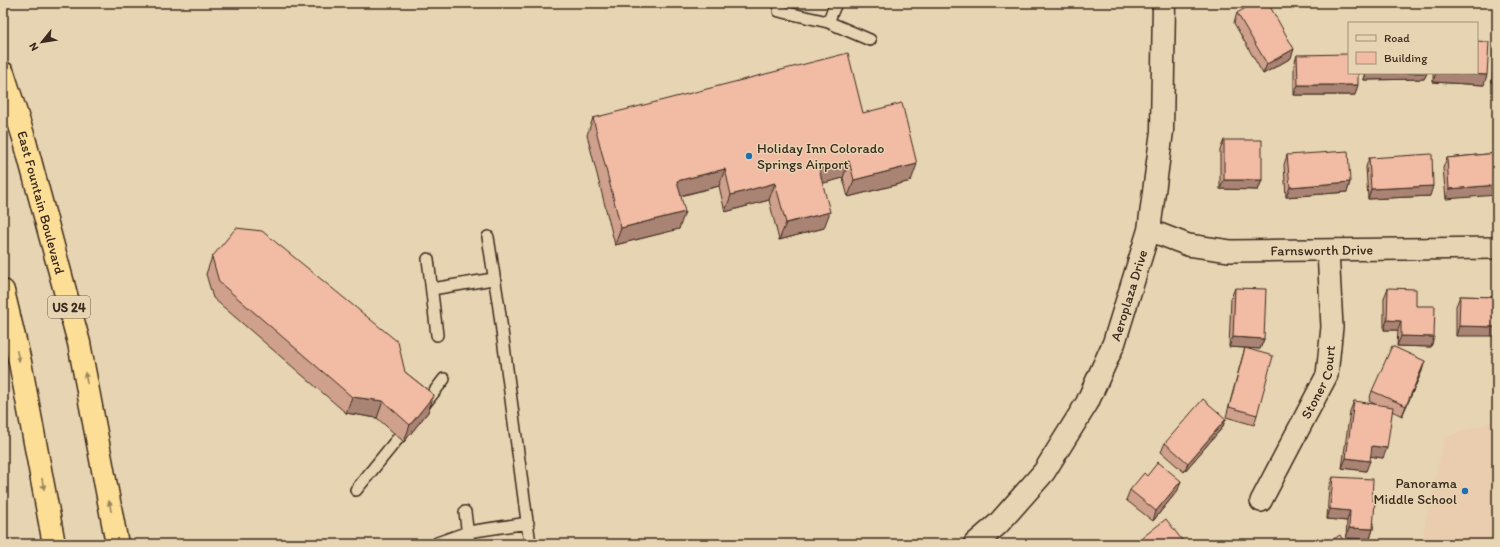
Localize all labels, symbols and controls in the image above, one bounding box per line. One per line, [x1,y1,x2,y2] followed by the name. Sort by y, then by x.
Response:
[22,22,62,62] north arrow
[1348,22,1478,74] legend
[1384,31,1410,45] text: Road
[26,40,41,53] text: N
[1384,51,1428,65] text: Building
[13,129,68,276] street label: East Fountain Boulevard
[757,140,884,173] place label: Holiday Inn Colorado Springs Airport
[744,151,754,161] marker: Holiday Inn Colorado Springs Airport
[1270,241,1374,260] street label: Farnsworth Drive
[1107,247,1151,343] street label: Aeroplaza Drive
[48,296,90,318] road number: US 24
[1298,345,1339,422] street label: Stoner Court
[16,350,22,362] one-way arrow
[82,372,88,384] one-way arrow
[1374,475,1458,508] place label: Panorama Middle School
[40,477,46,490] one-way arrow
[1460,486,1470,496] marker: Panorama Middle School
[106,500,112,512] one-way arrow

